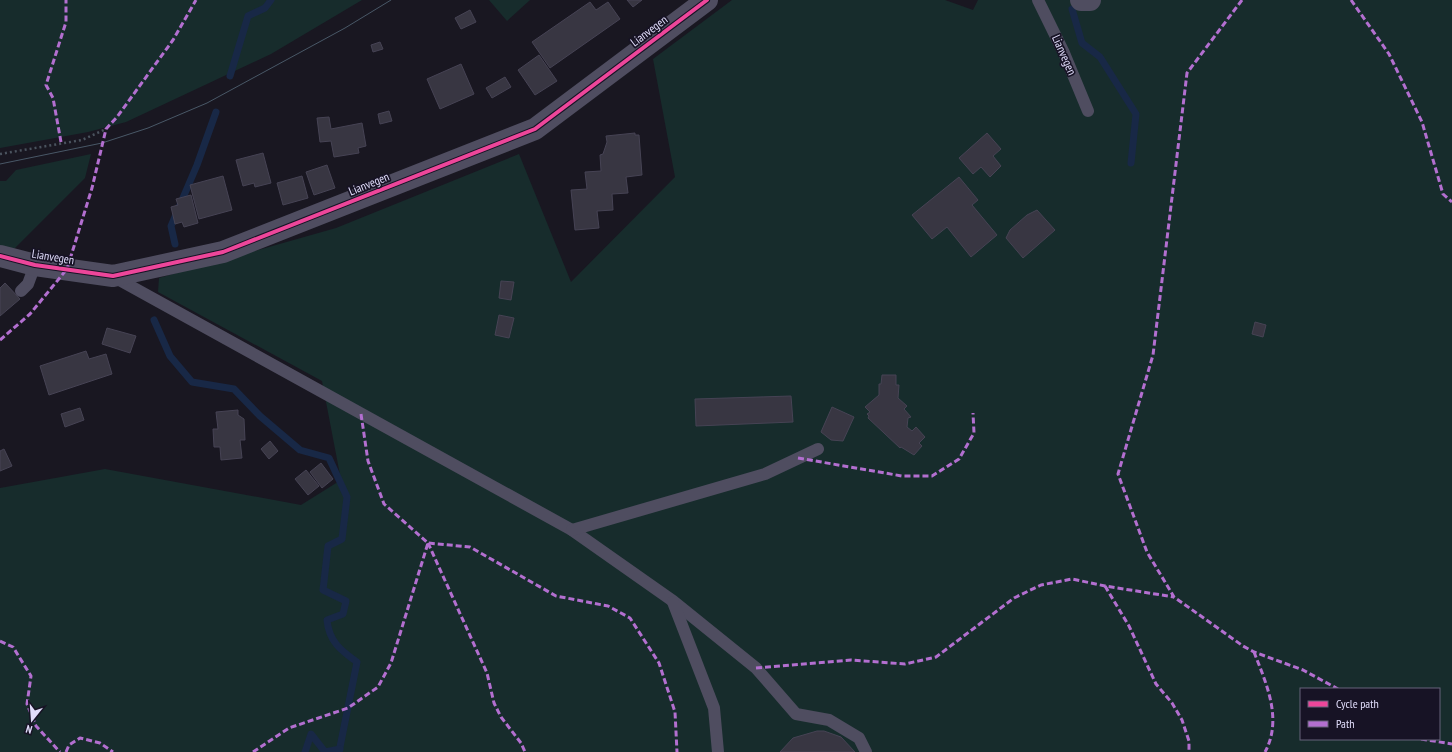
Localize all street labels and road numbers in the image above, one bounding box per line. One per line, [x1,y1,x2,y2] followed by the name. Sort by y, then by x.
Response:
[627,12,670,49] street label: Lianvegen
[1049,32,1080,77] street label: Lianvegen
[346,169,391,198] street label: Lianvegen
[31,246,75,267] street label: Lianvegen

